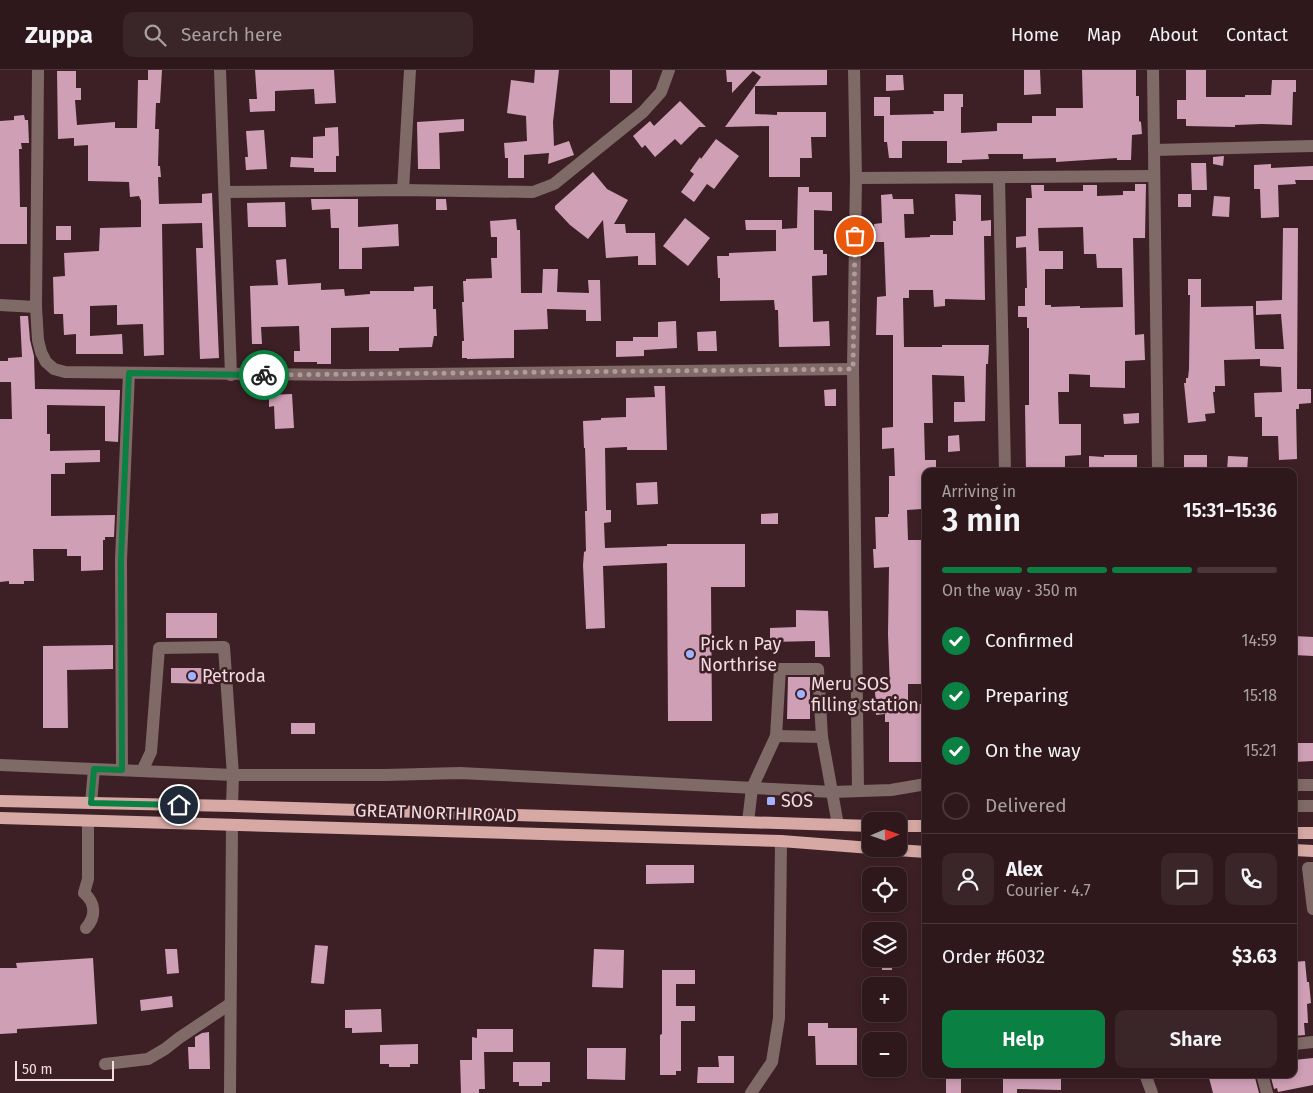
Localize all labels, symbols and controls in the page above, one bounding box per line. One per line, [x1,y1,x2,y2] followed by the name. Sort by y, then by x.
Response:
[123,12,473,57] search box
[25,21,93,49] text: Zuppa
[141,21,169,49] icon: search
[181,23,282,46] text: Search here
[1011,24,1059,46] text: Home
[1087,24,1121,46] text: Map
[1149,24,1198,46] text: About
[1226,24,1288,46] text: Contact
[834,215,876,257] pin
[841,222,869,250] icon: bag
[239,350,289,400] courier
[250,361,278,389] icon: bike
[942,482,1016,501] text: Arriving in
[1183,499,1277,522] text: 15:31–15:36
[942,501,1021,539] text: 3 min
[942,581,1078,600] text: On the way · 350 m
[942,627,970,655] icon: check
[985,629,1074,652] text: Confirmed
[1241,631,1277,650] text: 14:59
[700,633,781,676] place label: Pick n Pay Northrise
[684,648,696,660] marker: Pick n Pay Northrise
[202,665,266,687] place label: Petroda
[186,670,198,682] marker: Petroda
[811,673,919,716] place label: Meru SOS filling station
[942,682,970,710] icon: check
[985,684,1068,707] text: Preparing
[1243,686,1277,705] text: 15:18
[795,688,807,700] marker: Meru SOS filling station
[942,737,970,765] icon: check
[985,739,1081,762] text: On the way
[1244,741,1277,760] text: 15:21
[158,784,200,826] pin
[781,790,813,812] place label: SOS
[165,791,193,819] icon: home
[985,794,1067,817] text: Delivered
[765,795,777,807] marker: SOS
[355,799,517,827] street label: GREAT NORTH ROAD
[862,812,908,858] north arrow
[862,812,907,1077] map controls
[942,853,994,905] button: person
[1161,853,1213,905] button: chat
[1225,853,1277,905] button: phone
[1006,858,1043,881] text: Alex
[862,867,907,912] button: locate
[1006,881,1091,900] text: Courier · 4.7
[862,922,907,967] button: layers
[942,945,1045,968] text: Order #6032
[1232,945,1277,968] text: $3.63
[862,977,907,1022] button: +
[942,1010,1105,1068] button: Help
[1115,1010,1277,1068] button: Share
[862,1032,907,1077] button: −
[15,1058,114,1081] scale bar
[22,1061,53,1078] text: 50 m

